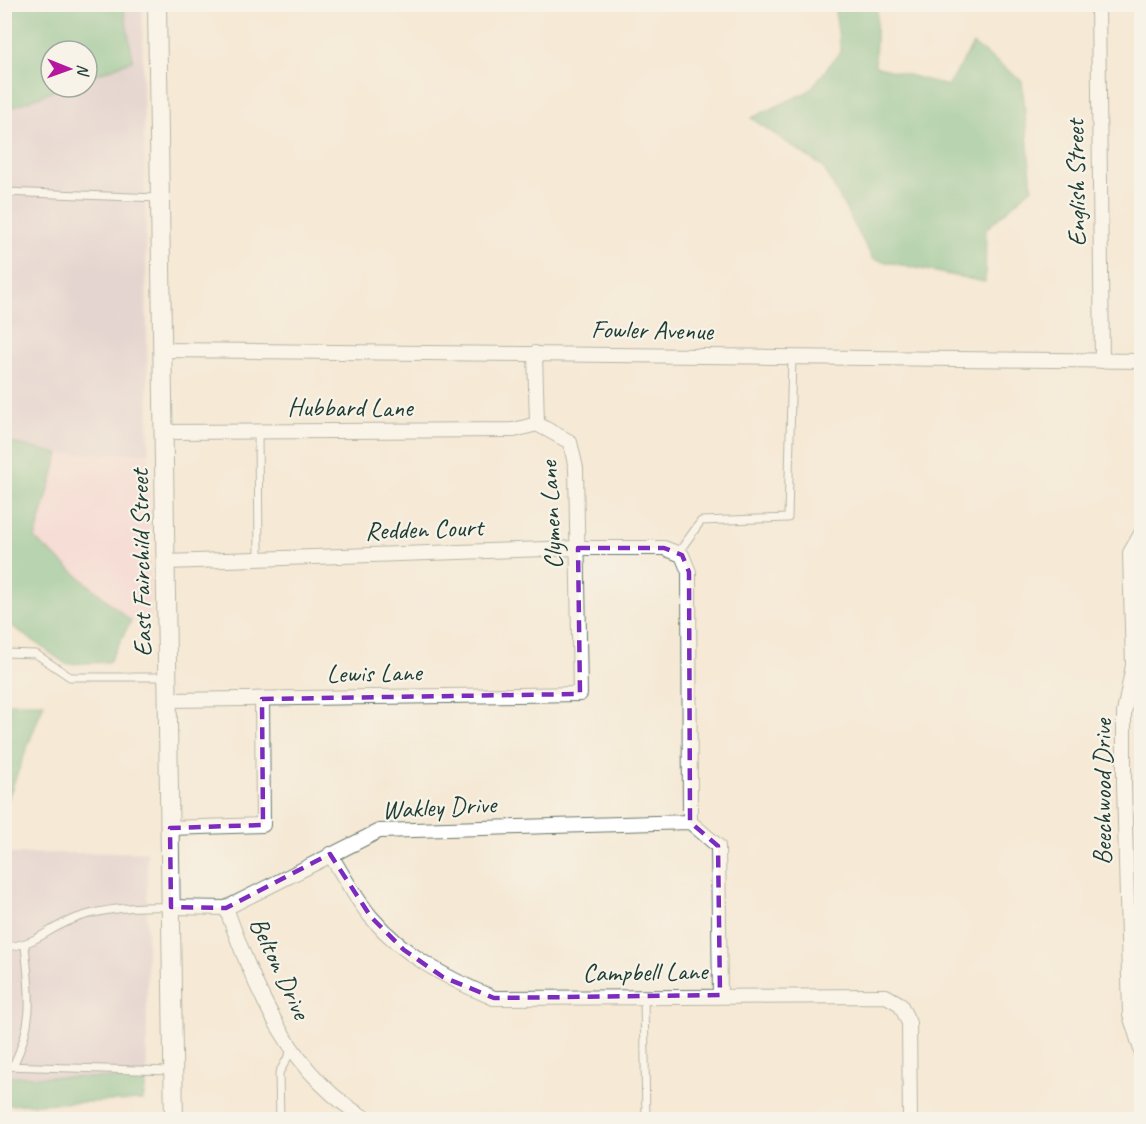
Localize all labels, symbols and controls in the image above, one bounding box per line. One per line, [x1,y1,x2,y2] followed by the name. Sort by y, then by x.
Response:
[39,39,99,99] north arrow
[73,64,93,77] text: N
[1058,117,1094,247] street label: English Street
[591,312,715,348] street label: Fowler Avenue
[288,391,415,424] street label: Hubbard Lane
[532,459,570,570] street label: Clymen Lane
[123,467,159,657] street label: East Fairchild Street
[364,510,486,548] street label: Redden Court
[326,656,424,690] street label: Lewis Lane
[1086,717,1119,865] street label: Beechwood Drive
[381,787,499,826] street label: Wakley Drive
[242,912,319,1027] street label: Belton Drive
[582,954,710,990] street label: Campbell Lane

